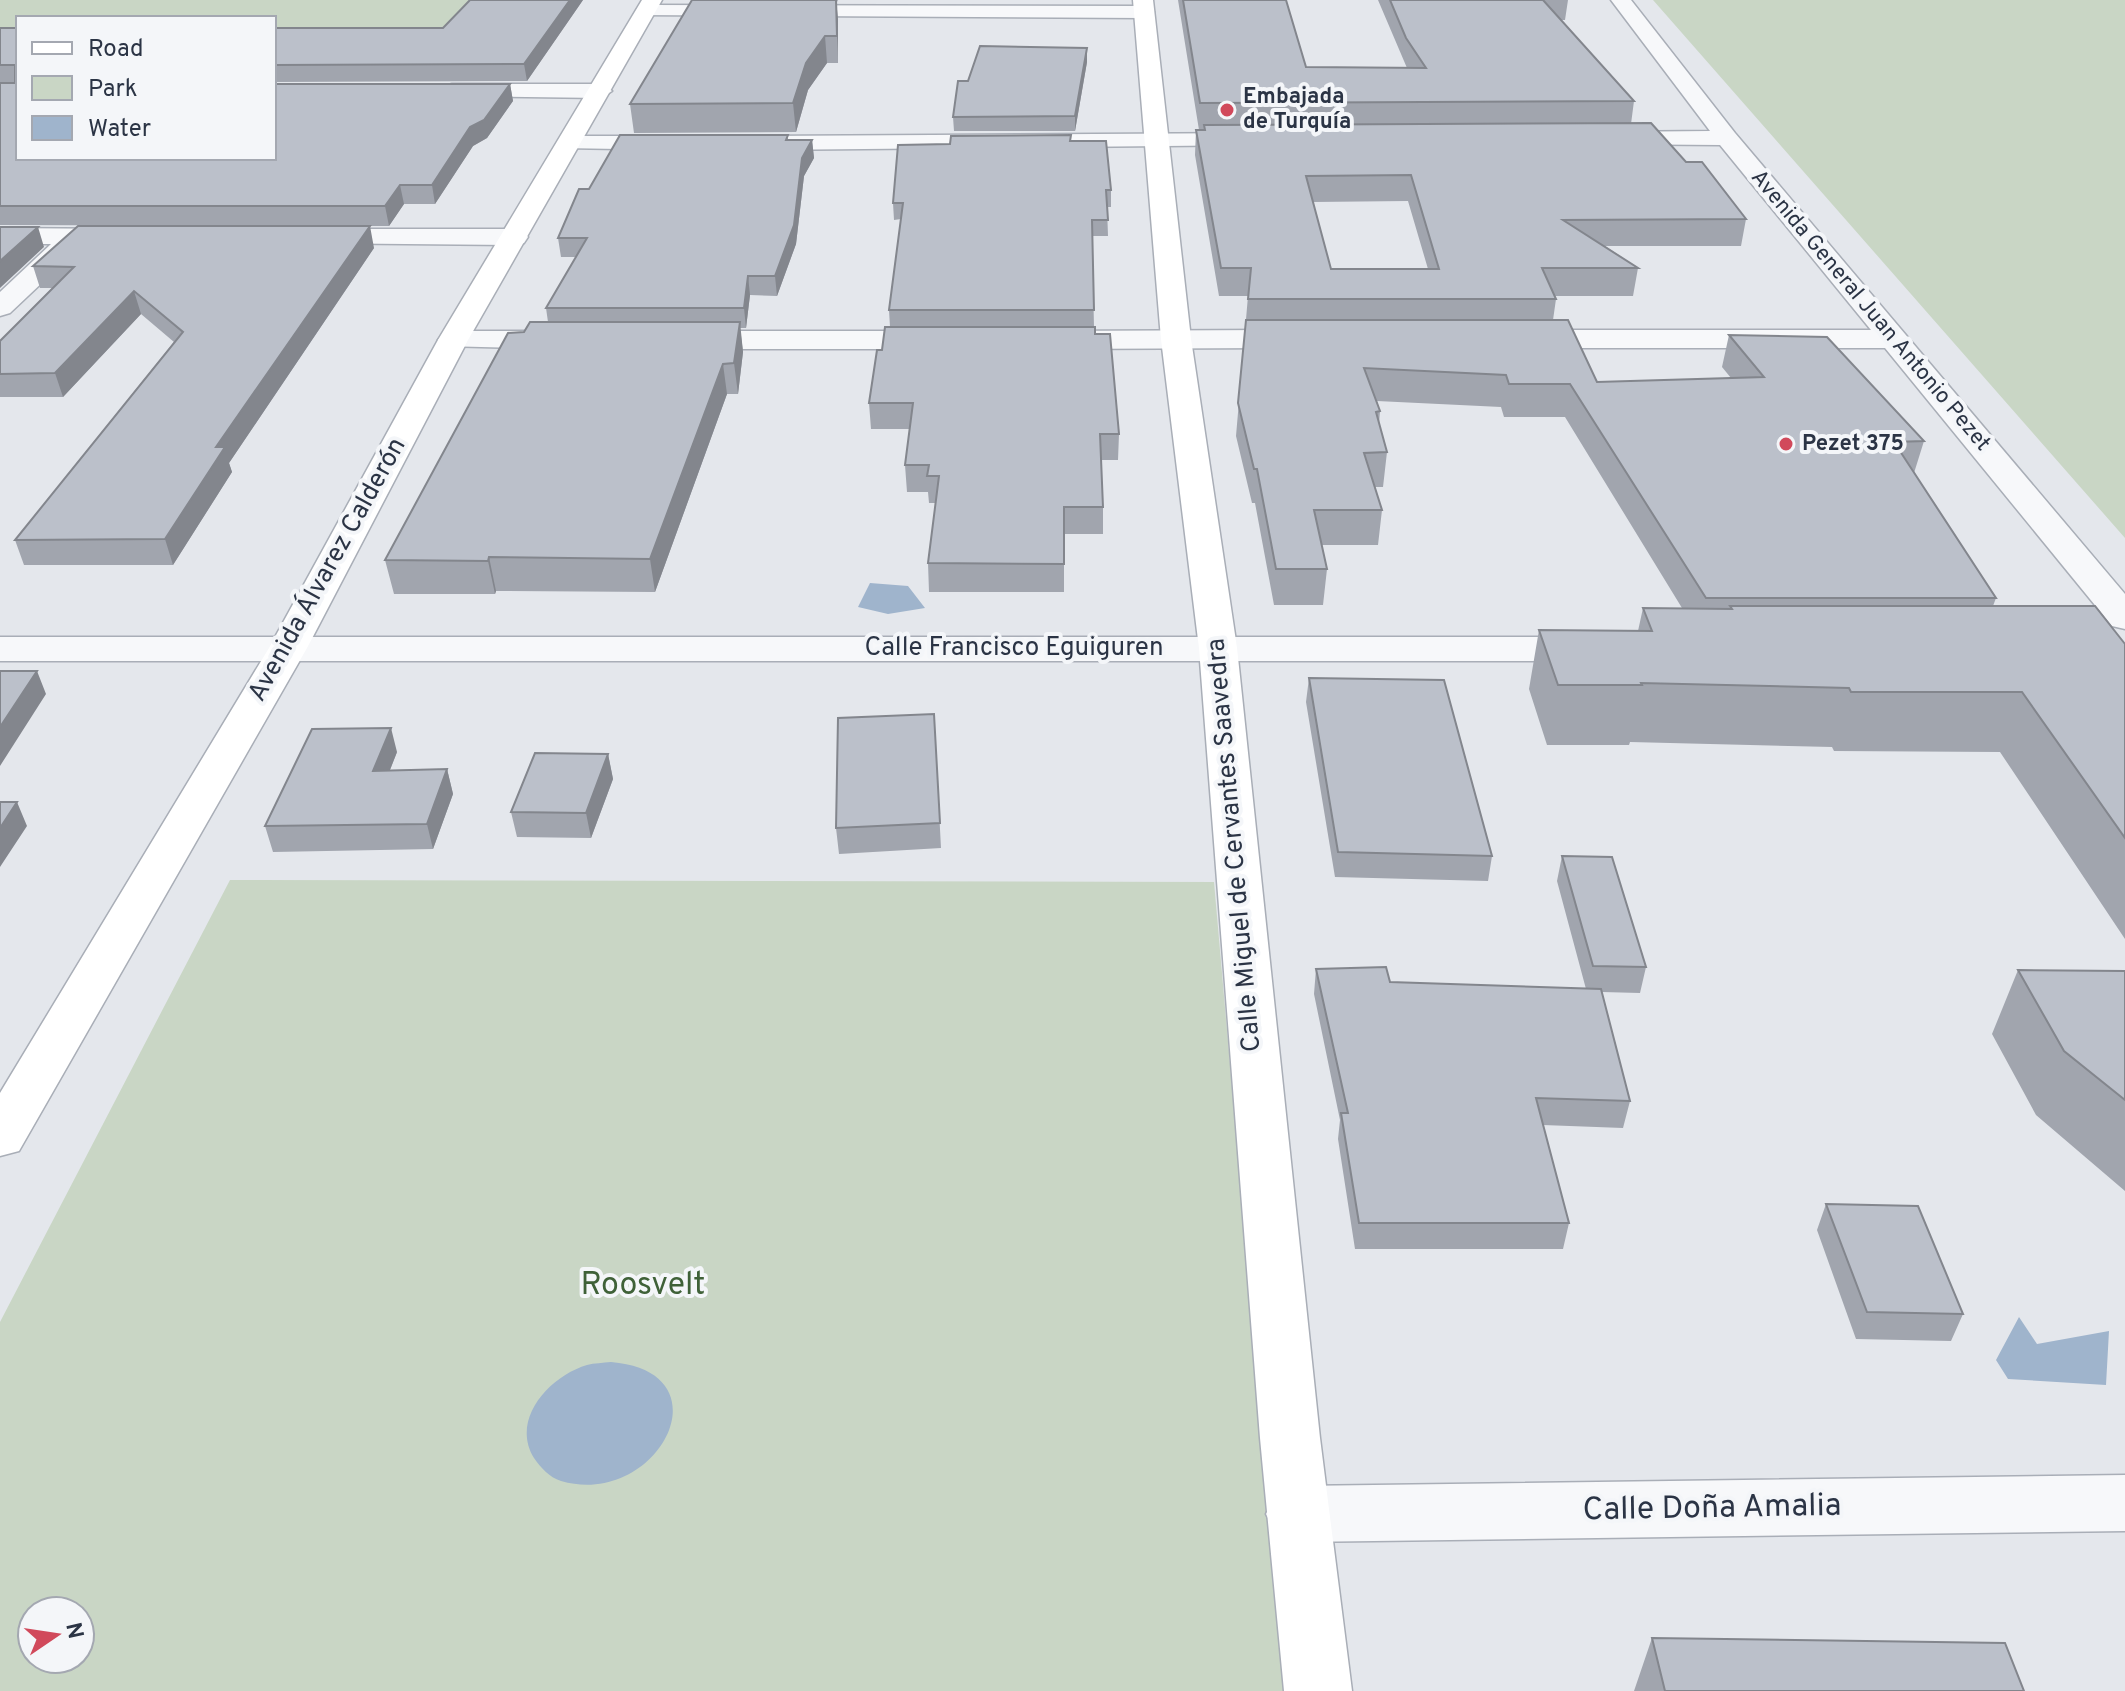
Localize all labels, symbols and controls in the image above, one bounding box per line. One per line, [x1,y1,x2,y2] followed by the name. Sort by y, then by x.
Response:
[16,16,276,160] legend
[88,35,144,65] text: Road
[88,75,138,105] text: Park
[1243,84,1351,136] place label: Embajada de Turquía
[1218,101,1236,119] marker: Embajada de Turquía
[88,115,151,145] text: Water
[1744,165,1996,457] street label: Avenida General Juan Antonio Pezet
[240,431,414,708] street label: Avenida Álvarez Calderón
[1802,431,1904,458] place label: Pezet 375
[1777,435,1795,453] marker: Pezet 375
[864,632,1164,665] street label: Calle Francisco Eguiguren
[1200,637,1270,1053] street label: Calle Miguel de Cervantes Saavedra
[581,1266,705,1306] park label: Roosvelt
[1582,1487,1842,1531] street label: Calle Doña Amalia
[16,1595,96,1675] north arrow
[58,1620,88,1642] text: N

